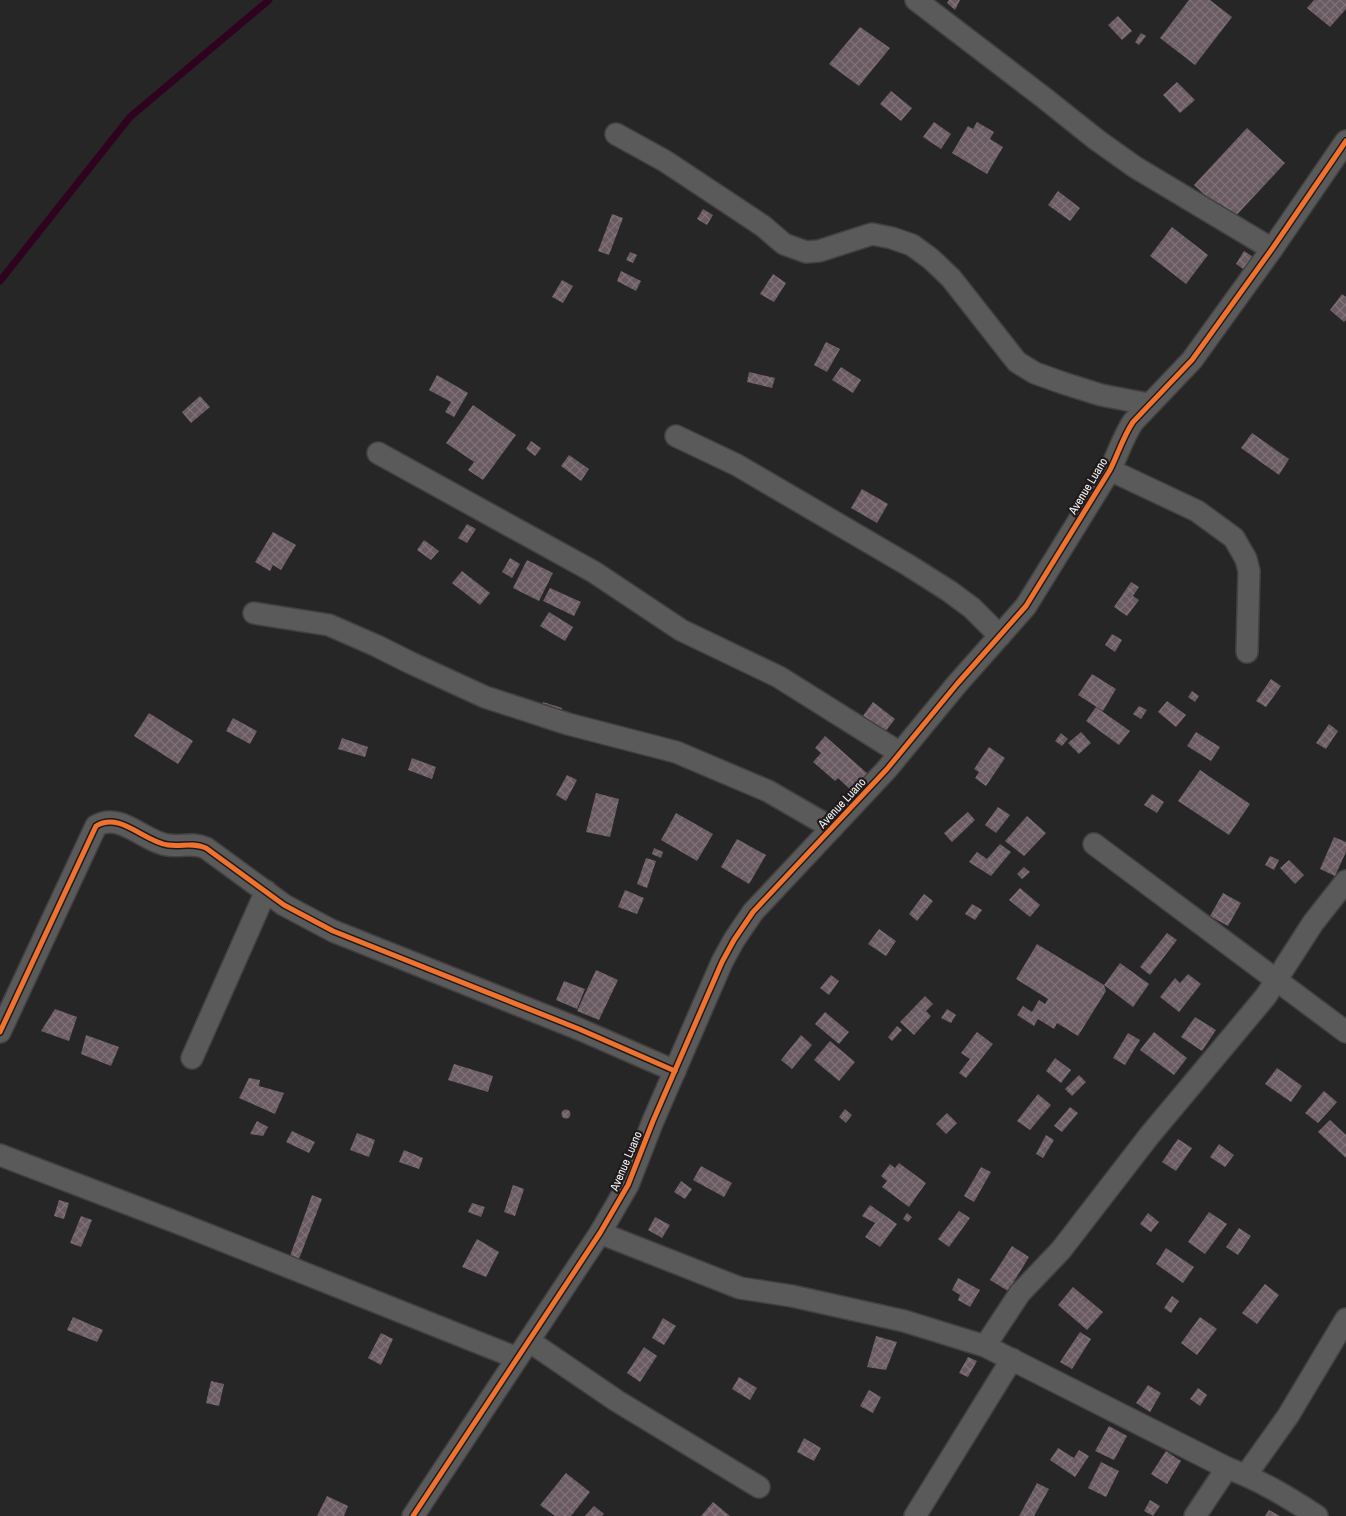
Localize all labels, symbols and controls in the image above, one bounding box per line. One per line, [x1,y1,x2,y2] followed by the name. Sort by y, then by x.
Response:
[1064,455,1111,518] street label: Avenue Luano
[814,774,869,832] street label: Avenue Luano
[606,1129,646,1194] street label: Avenue Luano

